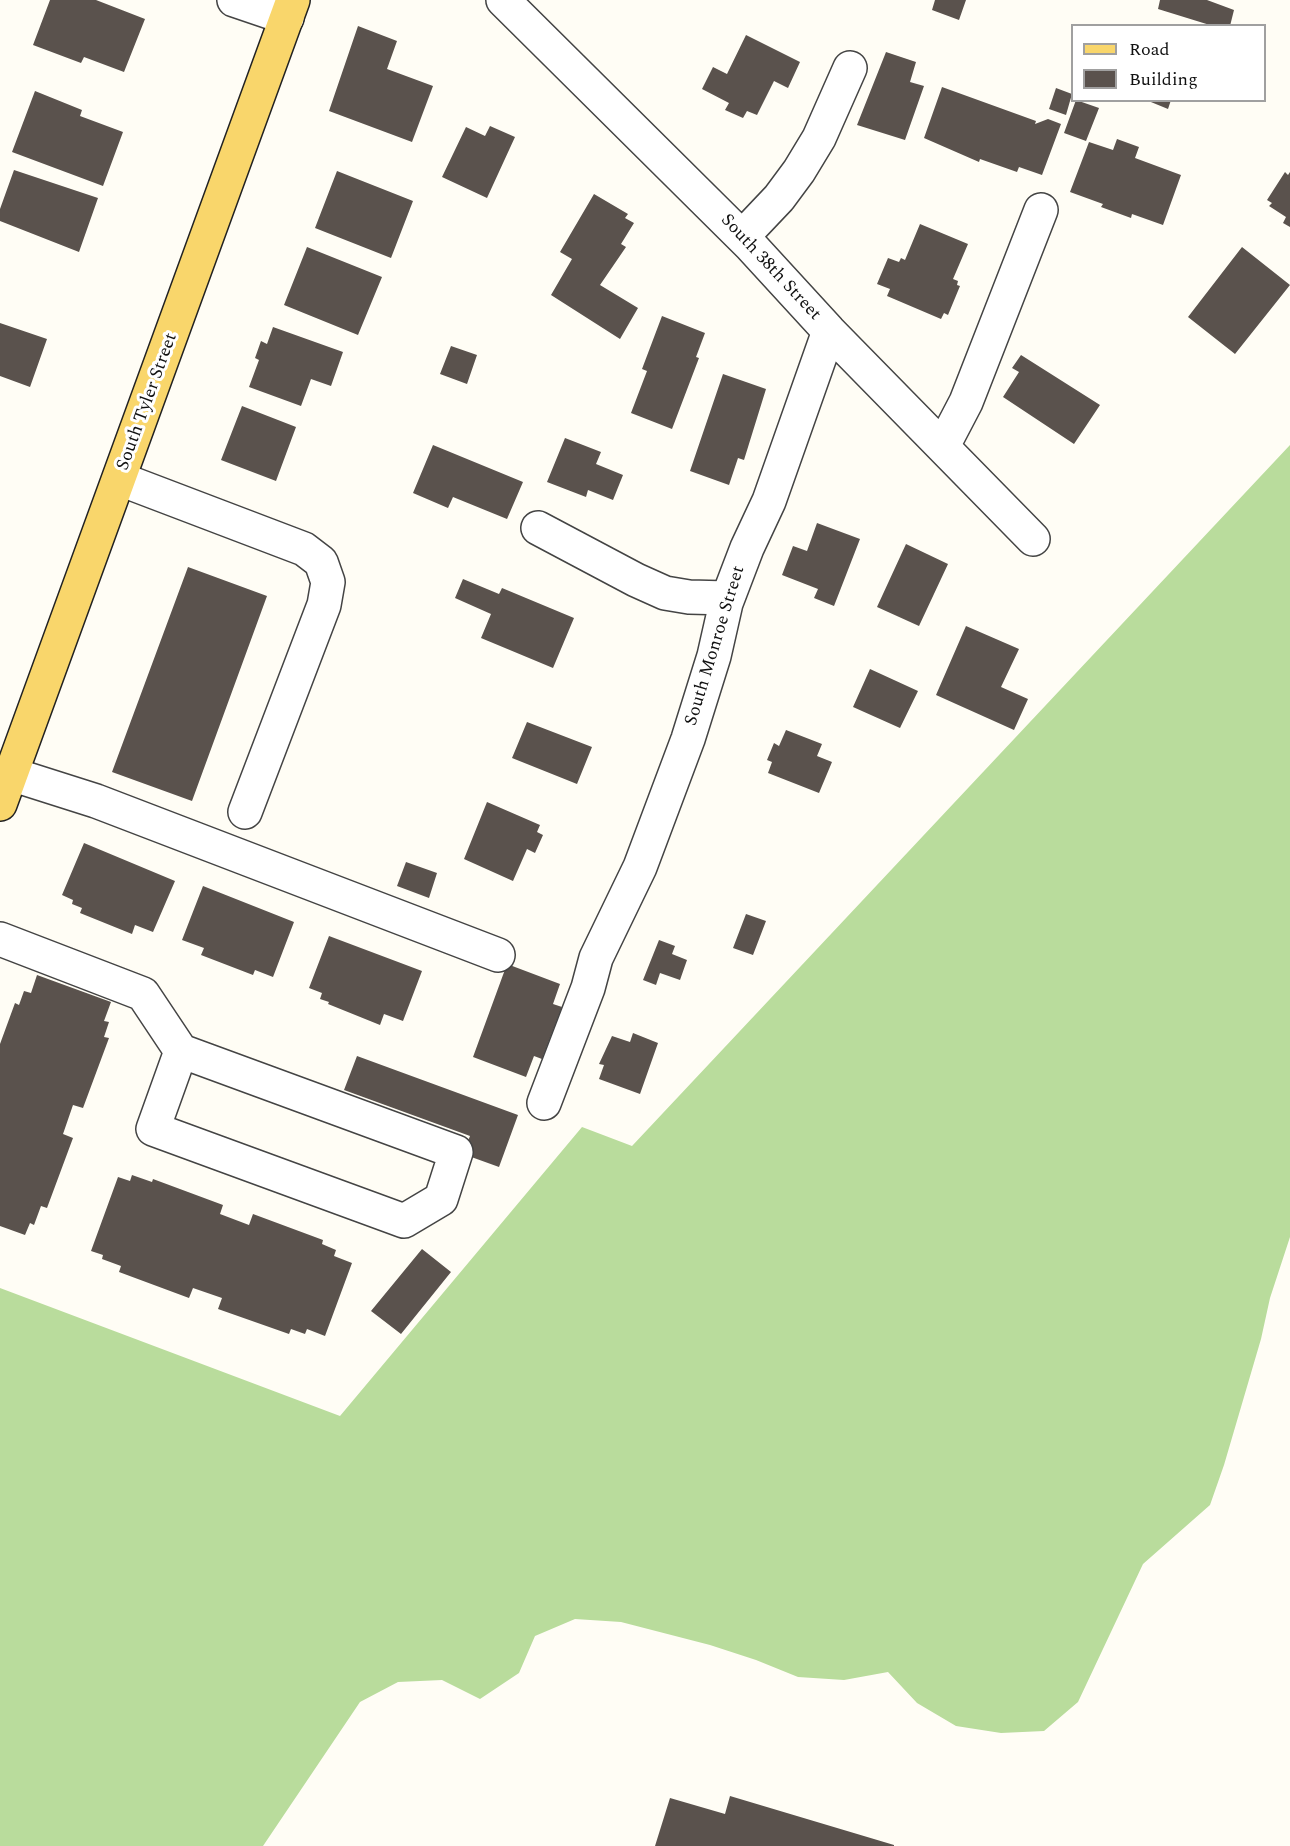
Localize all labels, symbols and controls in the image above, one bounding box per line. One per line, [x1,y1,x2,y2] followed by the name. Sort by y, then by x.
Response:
[1071,24,1266,102] legend
[1129,36,1170,63] text: Road
[1129,66,1198,93] text: Building
[715,210,825,326] street label: South 38th Street
[113,330,183,474] street label: South Tyler Street
[681,563,751,729] street label: South Monroe Street

